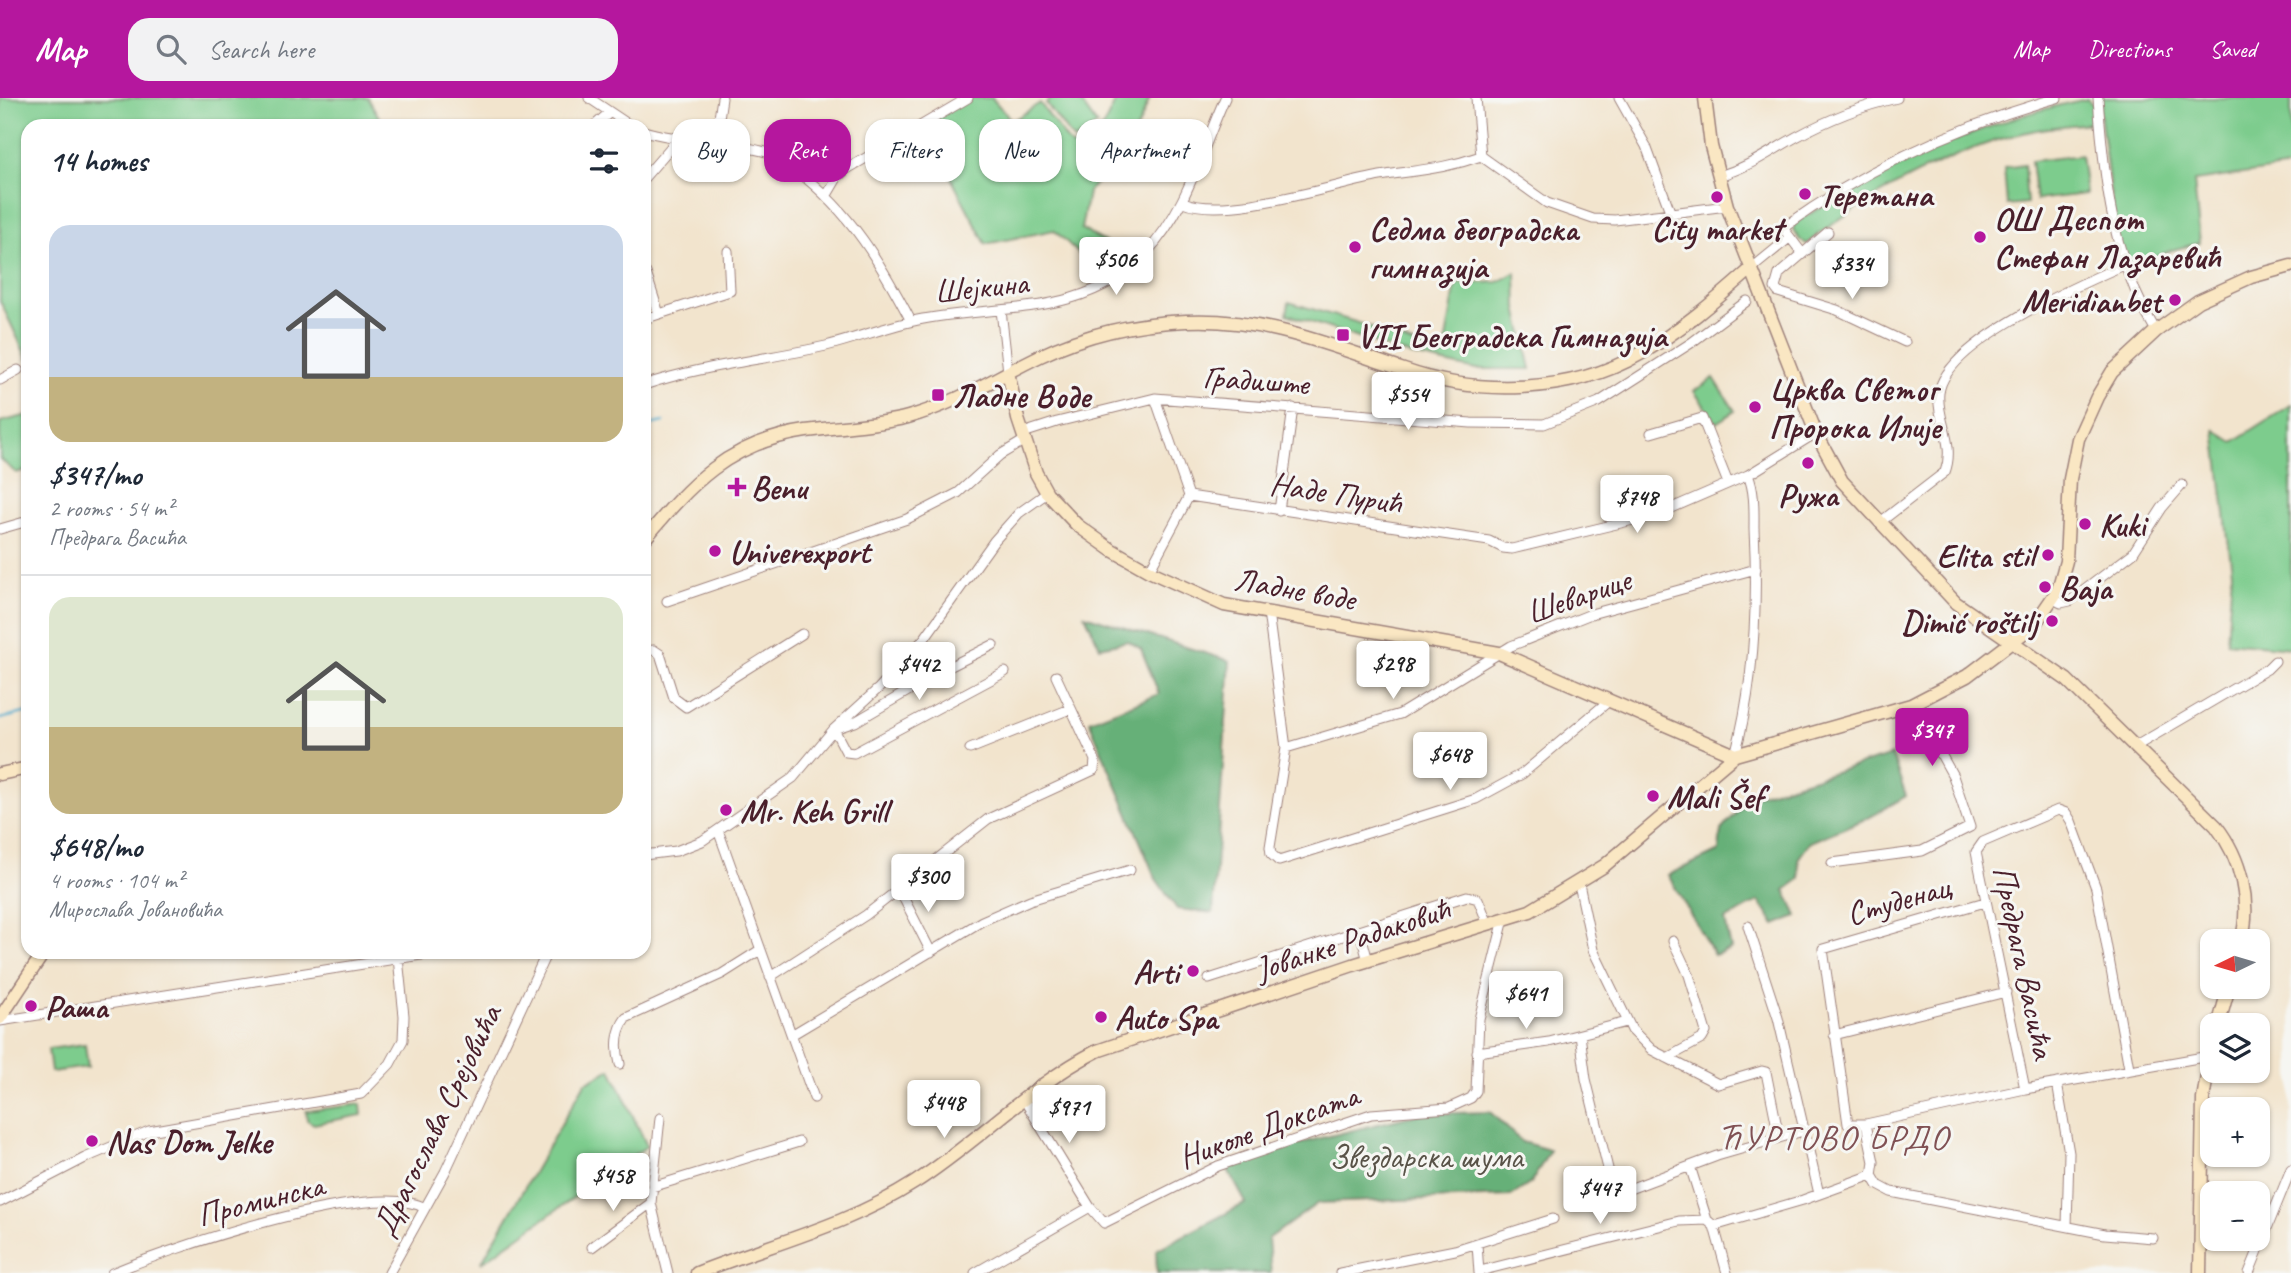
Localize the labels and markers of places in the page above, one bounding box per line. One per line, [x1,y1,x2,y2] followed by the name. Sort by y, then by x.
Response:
[1819,174,1934,216] place label: Теретана
[1797,186,1813,202] marker: Теретана
[1709,189,1725,205] marker: City market
[1994,198,2222,279] place label: ОШ Деспот Стефан Лазаревић
[1369,208,1581,289] place label: Седма београдска гимназија
[1652,208,1787,250] place label: City market
[1972,229,1988,245] marker: ОШ Деспот Стефан Лазаревић
[1075,238,1157,297] pin: $506
[1347,239,1363,255] marker: Седма београдска гимназија
[1811,242,1893,301] pin: $334
[2021,280,2165,322] place label: Meridianbet
[2167,292,2183,308] marker: Meridianbet
[1357,315,1669,358] place label: VII Београдска Гимназија
[1335,327,1351,343] marker: VII Београдска Гимназија
[1769,368,1943,448] place label: Црква Светог Пророка Илије
[1367,372,1449,432] pin: $554
[952,375,1093,417] place label: Ладне Воде
[930,387,946,403] marker: Ладне Воде
[1747,399,1763,415] marker: Црква Светог Пророка Илије
[1800,455,1816,471] marker: Ружа
[751,467,809,509] place label: Benu
[1778,474,1840,516] place label: Ружа
[1596,476,1678,535] pin: $748
[729,479,745,495] marker: Benu
[2099,504,2150,546] place label: Kuki
[2077,516,2093,532] marker: Kuki
[729,531,873,573] place label: Univerexport
[1937,535,2040,577] place label: Elita stil
[707,543,723,559] marker: Univerexport
[2040,547,2056,563] marker: Elita stil
[2059,567,2114,609] place label: Baja
[2037,579,2053,595] marker: Baja
[1901,601,2042,643] place label: Dimić roštilj
[2044,613,2060,629] marker: Dimić roštilj
[878,642,960,702] pin: $442
[1352,642,1434,701] pin: $298
[1891,708,1973,768] pin: $347
[1409,732,1491,792] pin: $648
[1667,776,1770,818] place label: Mali Šef
[1645,788,1661,804] marker: Mali Šef
[740,790,893,832] place label: Mr. Keh Grill
[718,802,734,818] marker: Mr. Keh Grill
[887,854,969,914] pin: $300
[1133,951,1184,993] place label: Arti
[1185,963,1201,979] marker: Arti
[1485,972,1567,1031] pin: $641
[45,986,110,1028] place label: Раша
[1115,997,1220,1039] place label: Auto Spa
[23,998,39,1014] marker: Раша
[1093,1009,1109,1025] marker: Auto Spa
[903,1080,985,1140] pin: $448
[1028,1086,1110,1145] pin: $971
[106,1121,274,1163] place label: Nas Dom Jelke
[84,1133,100,1149] marker: Nas Dom Jelke
[572,1154,654,1213] pin: $458
[1559,1166,1641,1226] pin: $447

